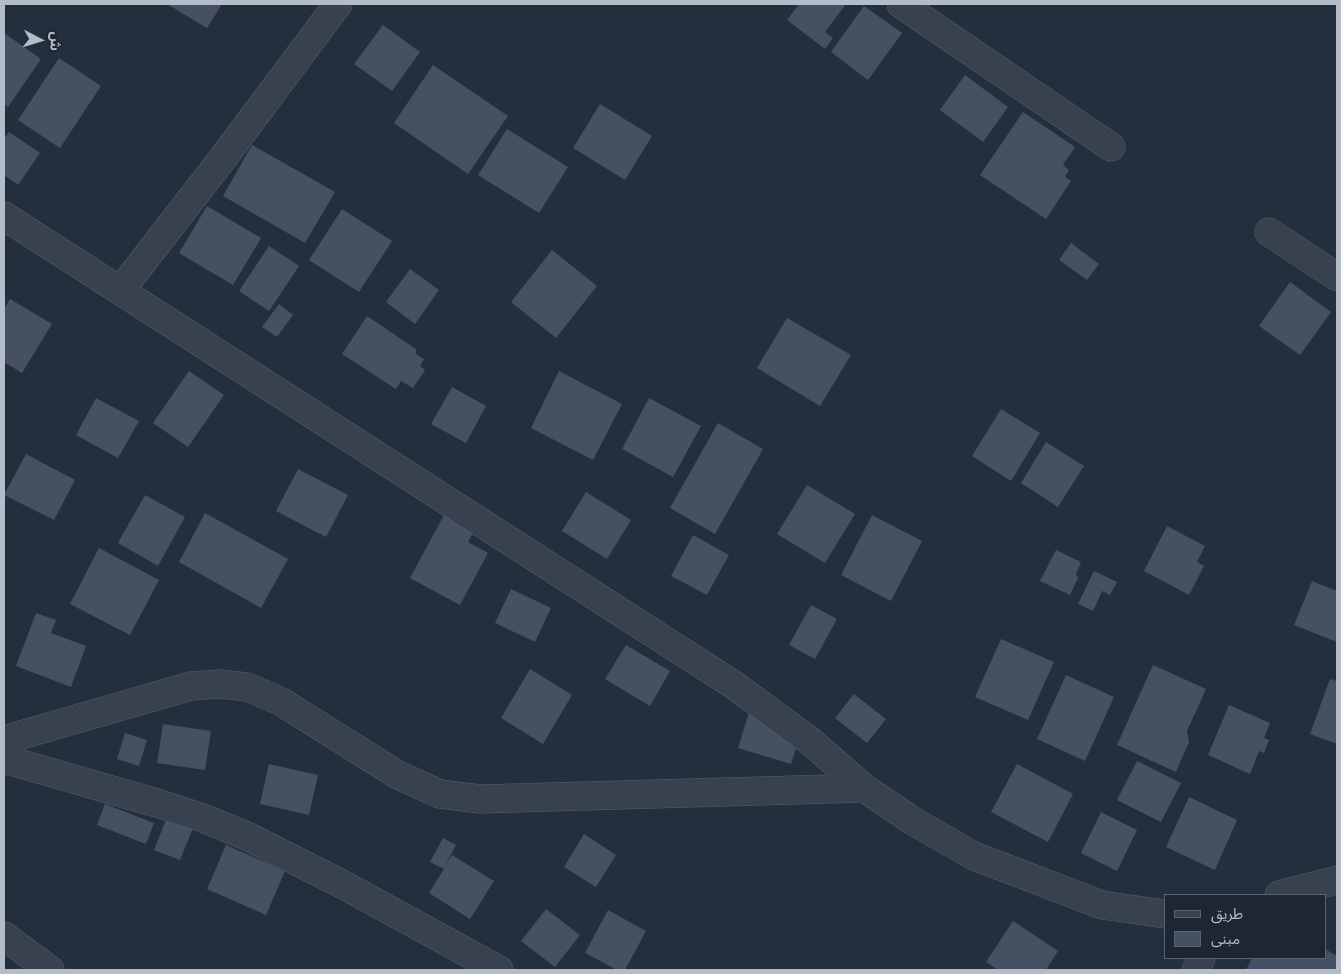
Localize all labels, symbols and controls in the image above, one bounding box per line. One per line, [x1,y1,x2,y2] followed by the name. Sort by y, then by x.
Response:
[15,15,65,65] north arrow
[46,31,65,52] text: ش
[1164,894,1326,959] legend
[1211,905,1243,924] text: طريق
[1211,930,1240,949] text: مبنى

